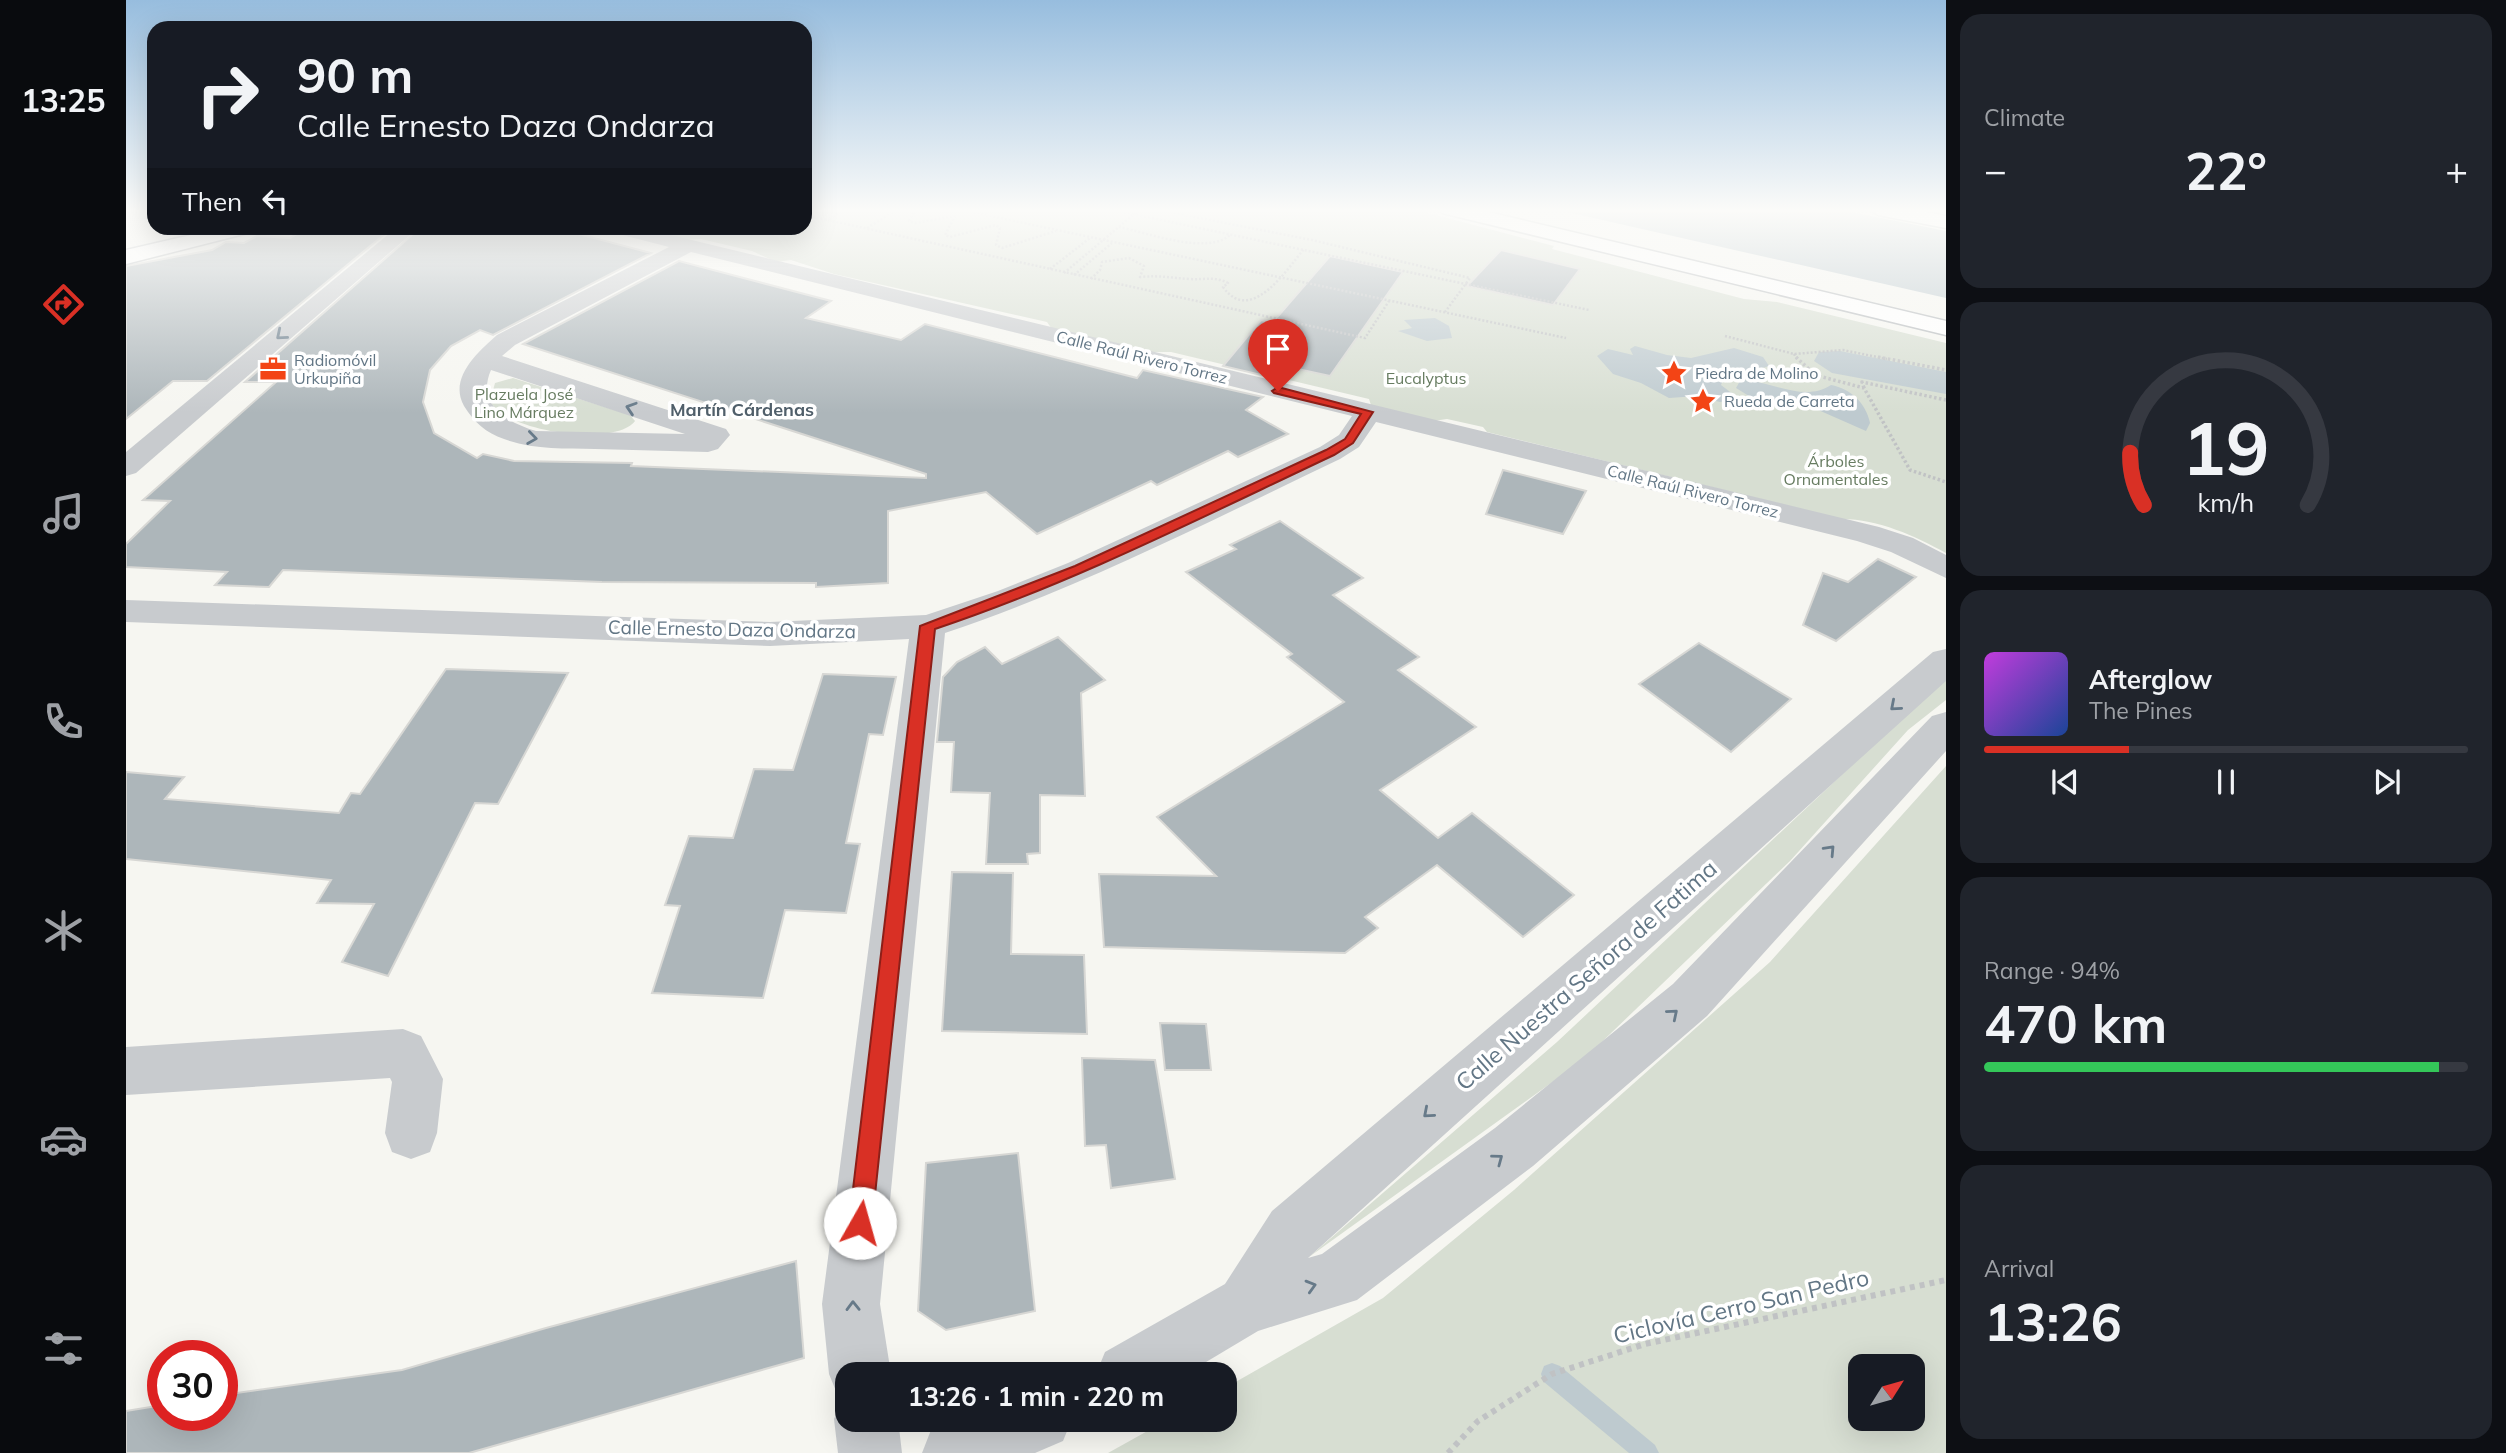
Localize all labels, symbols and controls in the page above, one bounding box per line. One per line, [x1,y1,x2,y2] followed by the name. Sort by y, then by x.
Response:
[297,44,413,105] text: 90 m
[182,49,273,140] icon: right
[21,80,105,120] text: 13:25
[1984,103,2065,132] text: Climate
[297,105,715,145] text: Calle Ernesto Daza Ondarza
[2185,138,2267,203] text: 22°
[1984,146,2007,194] text: −
[2445,146,2468,194] text: +
[256,182,294,220] icon: left
[182,185,242,218] text: Then
[39,280,88,329] icon: directions
[1248,319,1308,391] pin
[1054,326,1230,388] street label: Calle Raúl Rivero Torrez
[276,327,289,339] one-way arrow
[1259,330,1297,368] icon: arrive
[294,350,376,388] place label: Radiomóvil Urkupiña
[258,354,288,384] office icon: Radiomóvil Urkupiña
[1659,358,1689,388] place icon: Piedra de Molino
[1695,363,1819,383] place label: Piedra de Molino
[1386,368,1466,388] park label: Eucalyptus
[474,384,574,422] park label: Plazuela José Lino Márquez
[1688,386,1718,416] place icon: Rueda de Carreta
[1724,391,1855,411] place label: Rueda de Carreta
[670,398,814,421] district label: Martín Cárdenas
[625,401,637,416] one-way arrow
[2182,402,2270,493] text: 19
[526,430,538,445] one-way arrow
[1784,451,1889,489] park label: Árboles Ornamentales
[1605,460,1781,522] street label: Calle Raúl Rivero Torrez
[2198,486,2254,517] text: km/h
[39,489,88,538] icon: music
[608,615,856,643] street label: Calle Ernesto Daza Ondarza
[2089,663,2212,696] text: Afterglow
[2089,696,2193,725] text: The Pines
[39,697,88,746] icon: phone
[1890,698,1903,710] one-way arrow
[2046,763,2084,801] icon: previous
[2207,763,2245,801] icon: pause
[2368,763,2406,801] icon: next
[1822,845,1835,858] one-way arrow
[1449,854,1723,1096] street label: Calle Nuestra Señora de Fatima
[39,906,88,955] icon: climate
[1984,956,2120,985] text: Range · 94%
[1984,991,2167,1056] text: 470 km
[1665,1010,1678,1022] one-way arrow
[1423,1105,1436,1117] one-way arrow
[39,1115,88,1164] icon: car
[1490,1155,1503,1167] one-way arrow
[823,1186,897,1260] position arrow
[1984,1254,2054,1283] text: Arrival
[1610,1262,1872,1350] street label: Ciclovía Cerro San Pedro
[1305,1280,1317,1295] one-way arrow
[1984,1289,2122,1354] text: 13:26
[845,1300,860,1311] one-way arrow
[39,1324,88,1373] icon: filters
[147,1340,238,1431] speed limit sign: 30
[1848,1354,1925,1432] north arrow
[1848,1354,1925,1431] map controls
[908,1380,1164,1413] text: 13:26 · 1 min · 220 m

